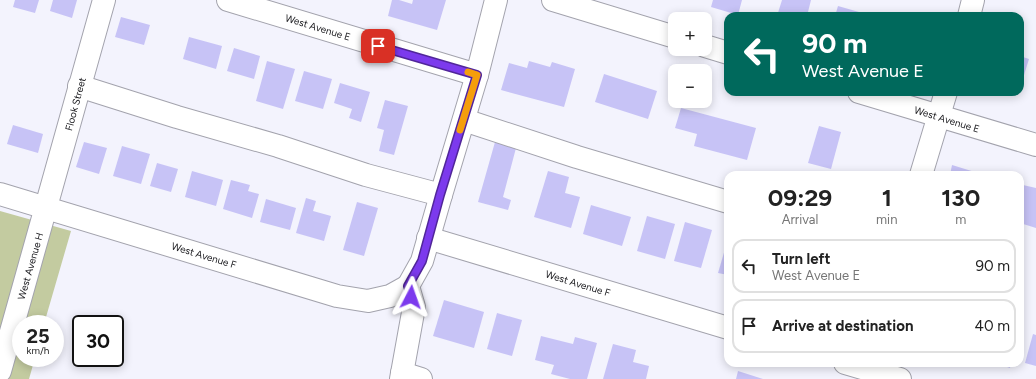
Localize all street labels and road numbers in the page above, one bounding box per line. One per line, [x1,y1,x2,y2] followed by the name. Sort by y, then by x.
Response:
[284,11,352,44] street label: West Avenue E
[62,76,89,132] street label: Flook Street
[913,103,981,136] street label: West Avenue E
[15,231,46,301] street label: West Avenue H
[170,239,238,272] street label: West Avenue F
[544,267,612,300] street label: West Avenue F

